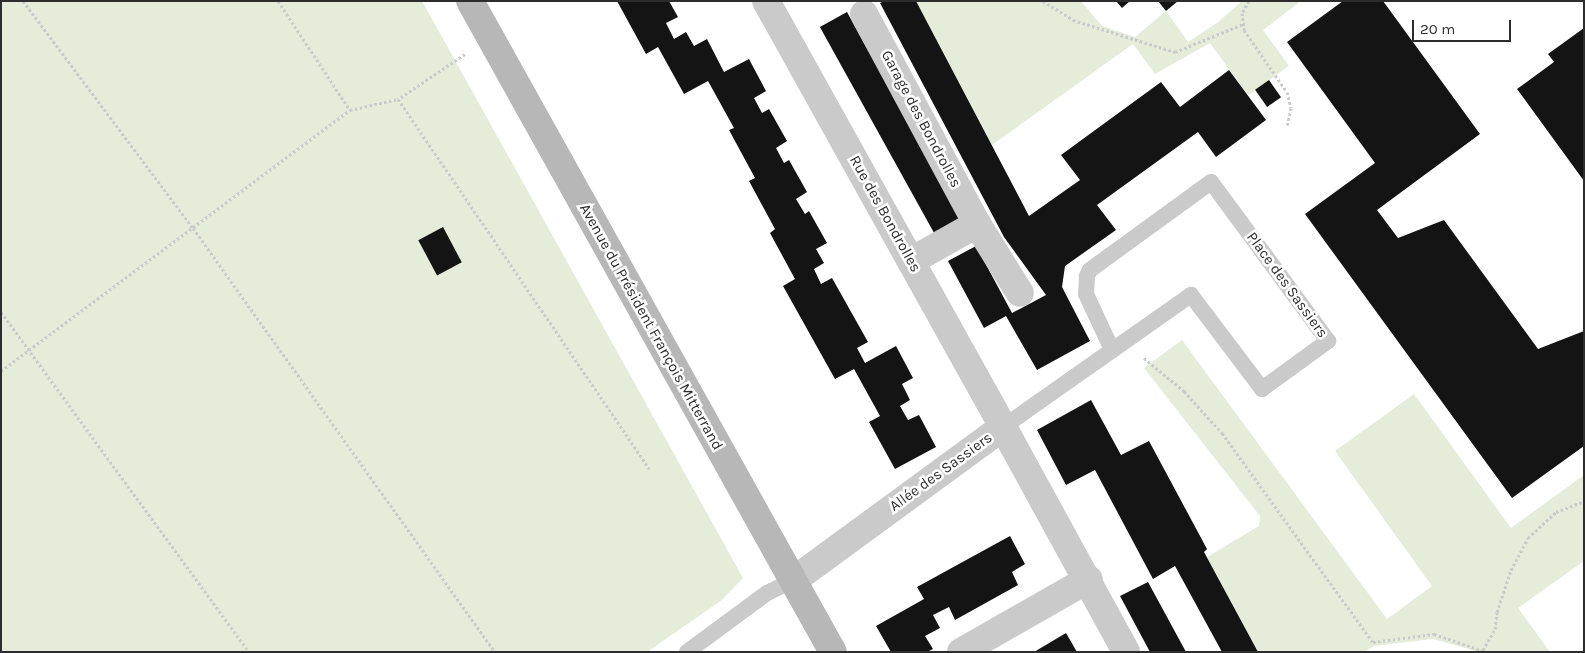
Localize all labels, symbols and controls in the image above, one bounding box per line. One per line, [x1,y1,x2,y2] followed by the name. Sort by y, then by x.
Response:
[1415,10,1514,42] scale bar
[1420,20,1455,38] text: 20 m
[877,47,965,191] street label: Garage des Bondrolles
[845,153,925,275] street label: Rue des Bondrolles
[576,201,726,453] street label: Avenue du Président François Mitterrand
[1243,229,1331,341] street label: Place des Sassiers
[886,429,996,515] street label: Allée des Sassiers

